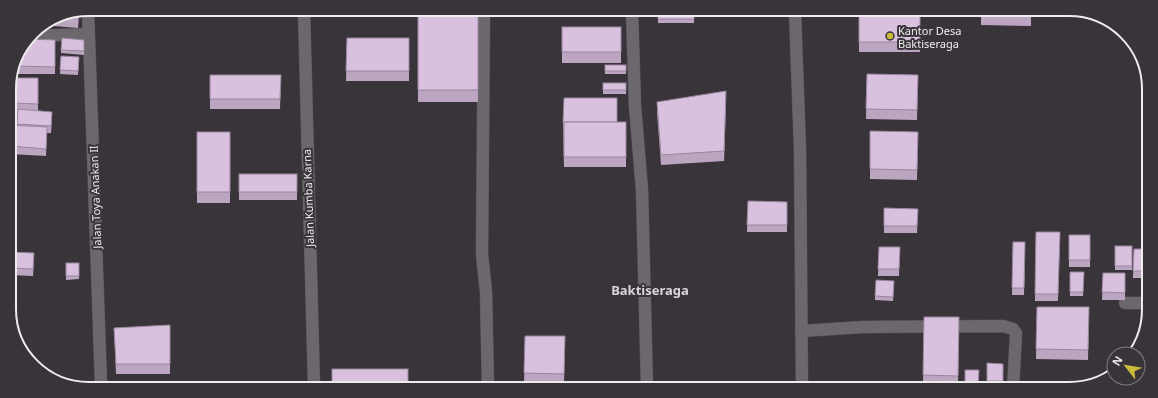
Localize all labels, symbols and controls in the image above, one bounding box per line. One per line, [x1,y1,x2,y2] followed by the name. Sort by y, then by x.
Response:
[898,23,961,51] place label: Kantor Desa Baktiseraga
[885,31,895,41] marker: Kantor Desa Baktiseraga
[86,145,104,250] street label: Jalan Toya Anakan II
[299,149,317,248] street label: Jalan Kumba Karna
[611,281,689,299] district label: Baktiseraga
[1106,346,1146,386] north arrow
[1108,353,1126,368] text: N

